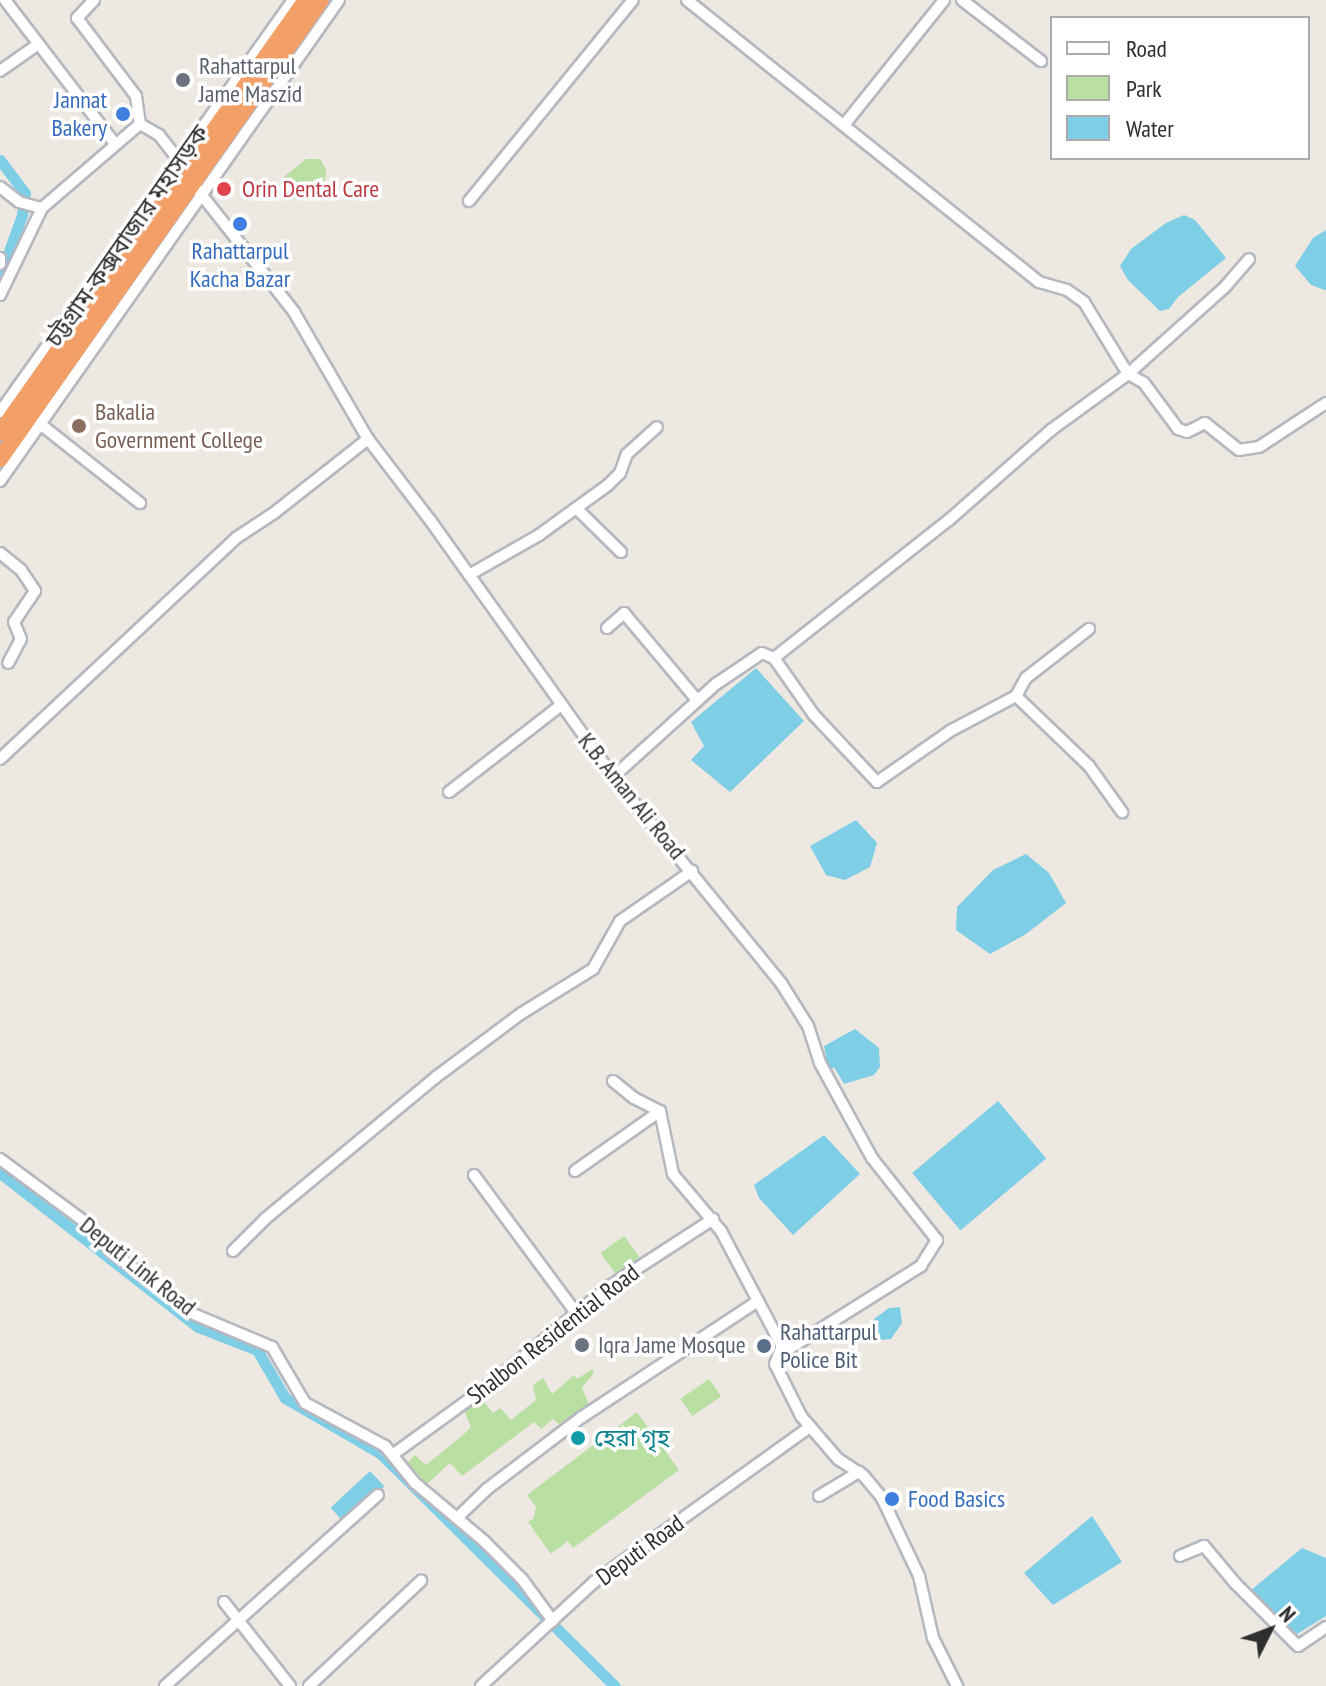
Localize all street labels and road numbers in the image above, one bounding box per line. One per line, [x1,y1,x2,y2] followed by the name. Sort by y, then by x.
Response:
[39,119,215,353] street label: চট্টগ্রাম-কক্সবাজার মহাসড়ক
[571,726,693,866] street label: K.B. Aman Ali Road
[74,1210,202,1322] street label: Deputi Link Road
[461,1258,645,1410] street label: Shalbon Residential Road
[591,1509,689,1591] street label: Deputi Road

